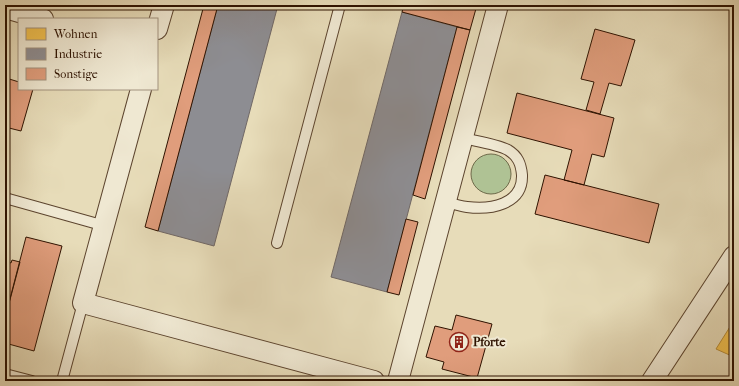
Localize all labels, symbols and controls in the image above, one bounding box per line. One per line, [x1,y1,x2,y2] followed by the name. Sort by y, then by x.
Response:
[18,18,158,90] legend
[53,27,98,41] text: Wohnen
[54,47,102,61] text: Industrie
[54,67,98,81] text: Sonstige
[448,331,470,353] building icon: Pforte
[473,335,505,349] place label: Pforte

